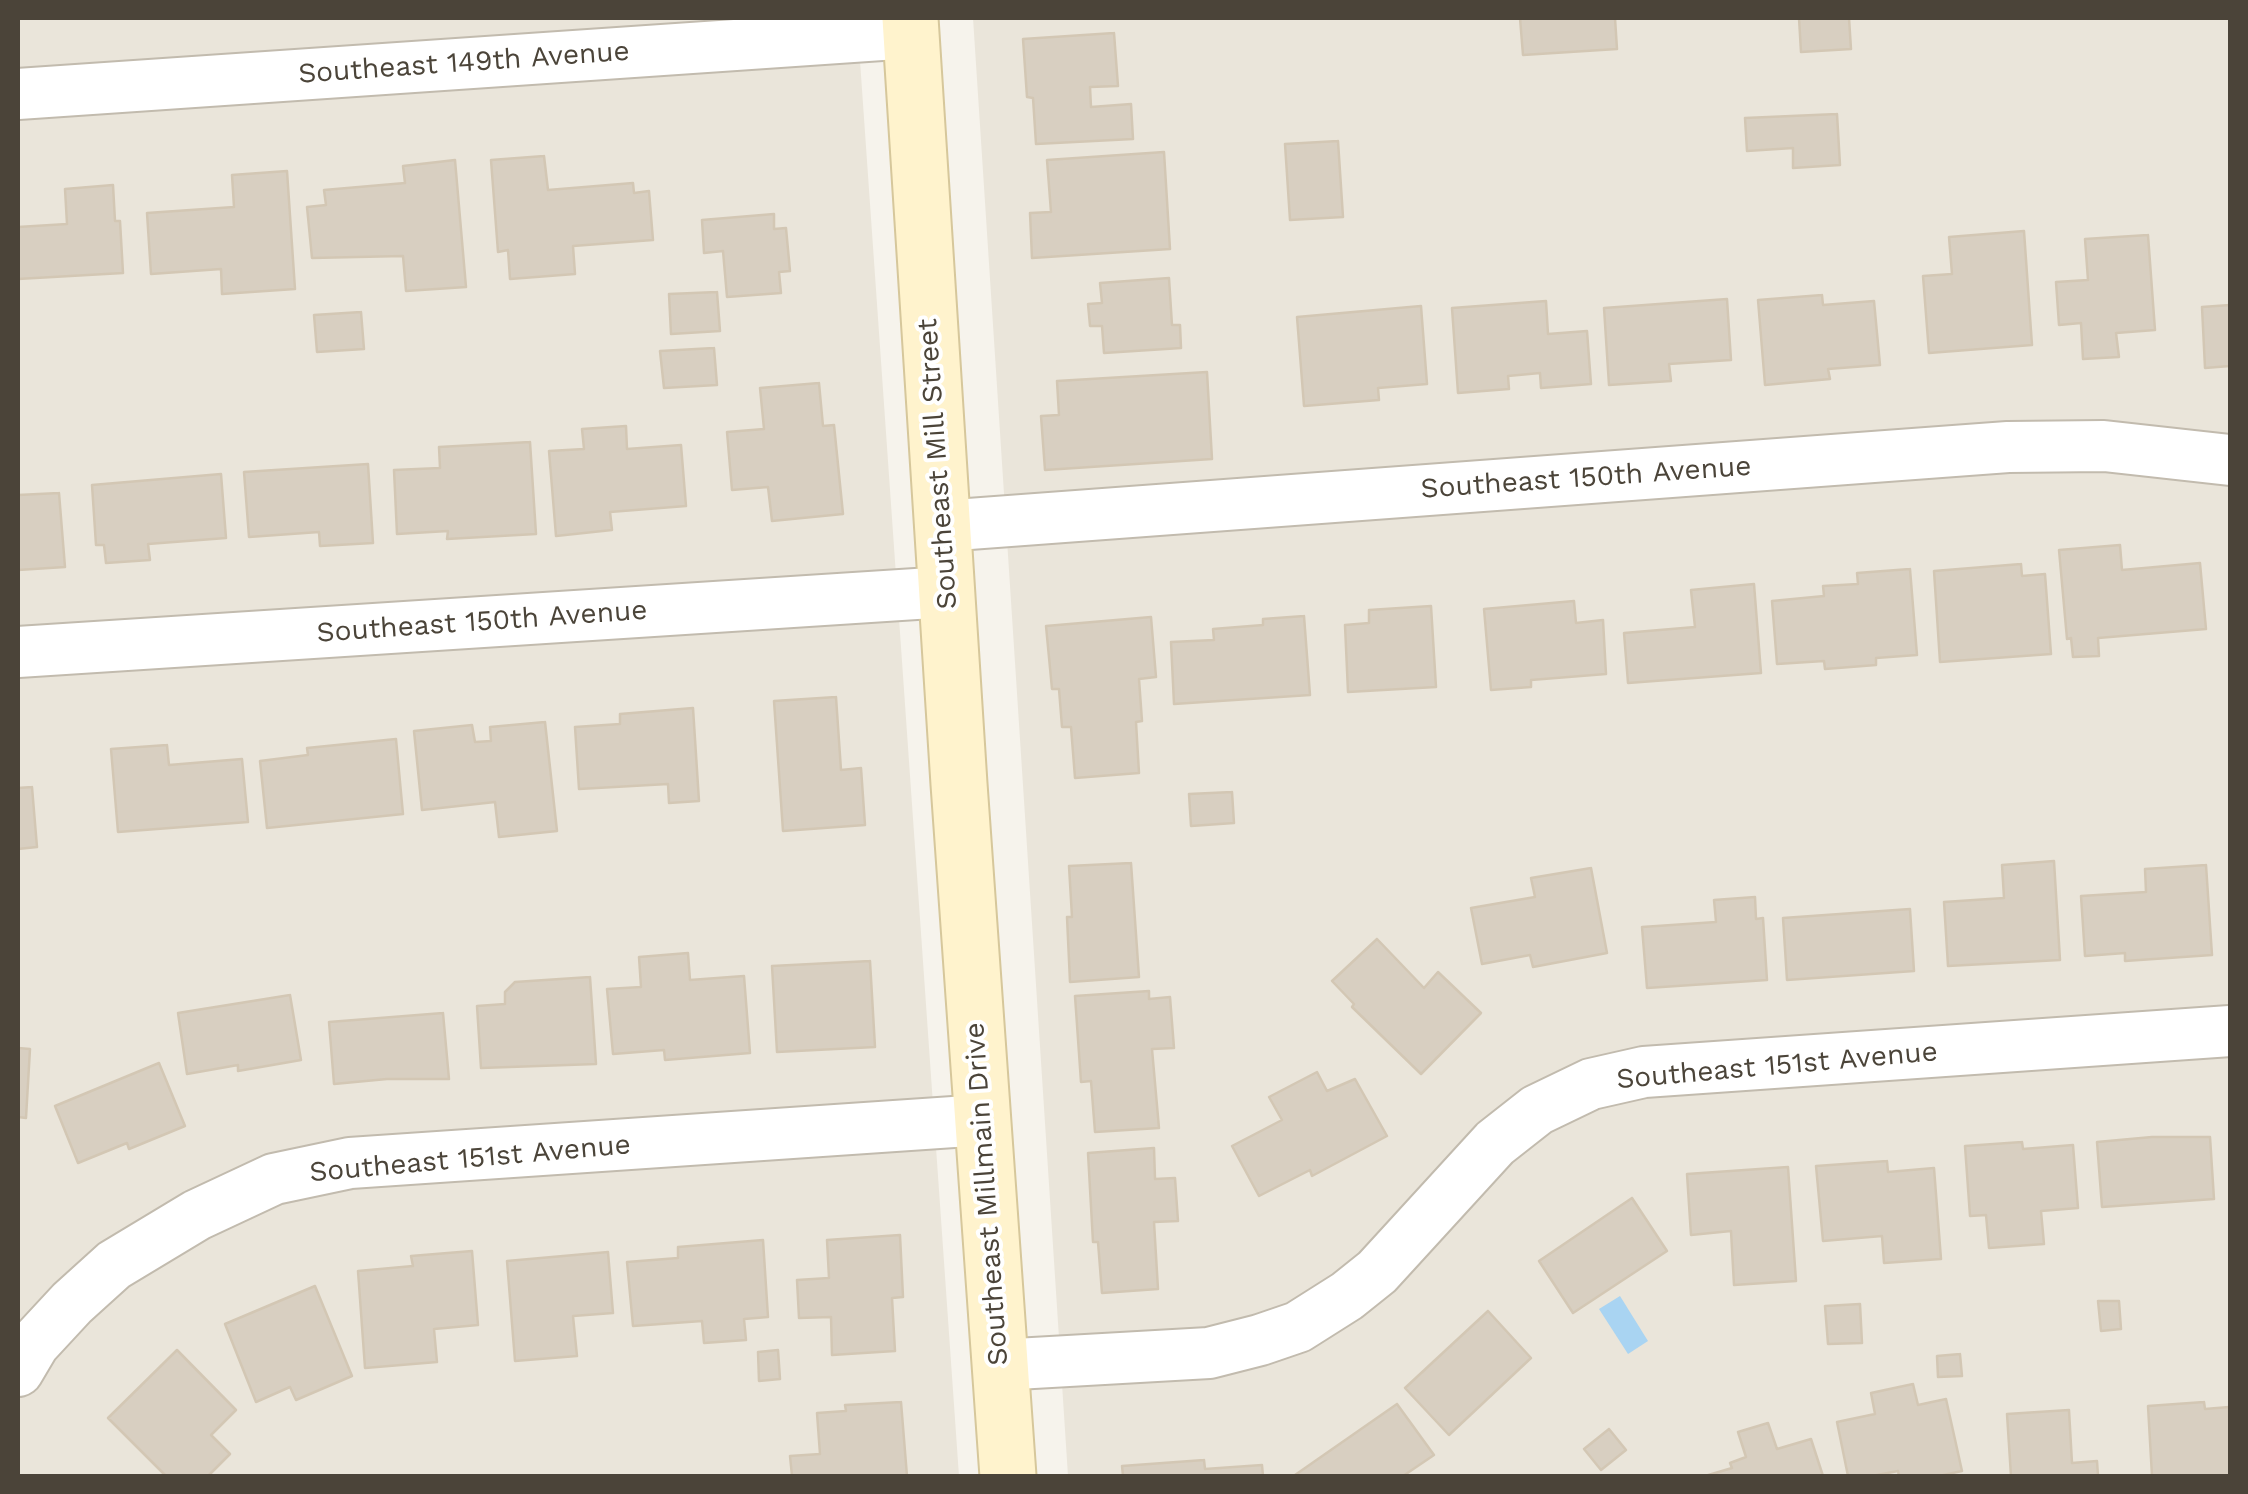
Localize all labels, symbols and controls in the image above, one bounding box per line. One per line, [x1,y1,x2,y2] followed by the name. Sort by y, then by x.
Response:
[297,35,631,91] street label: Southeast 149th Avenue
[911,317,965,611] street label: Southeast Mill Street
[1420,450,1752,506] street label: Southeast 150th Avenue
[316,594,648,650] street label: Southeast 150th Avenue
[958,1021,1016,1367] street label: Southeast Millmain Drive
[1615,1035,1939,1097] street label: Southeast 151st Avenue
[308,1128,632,1190] street label: Southeast 151st Avenue

